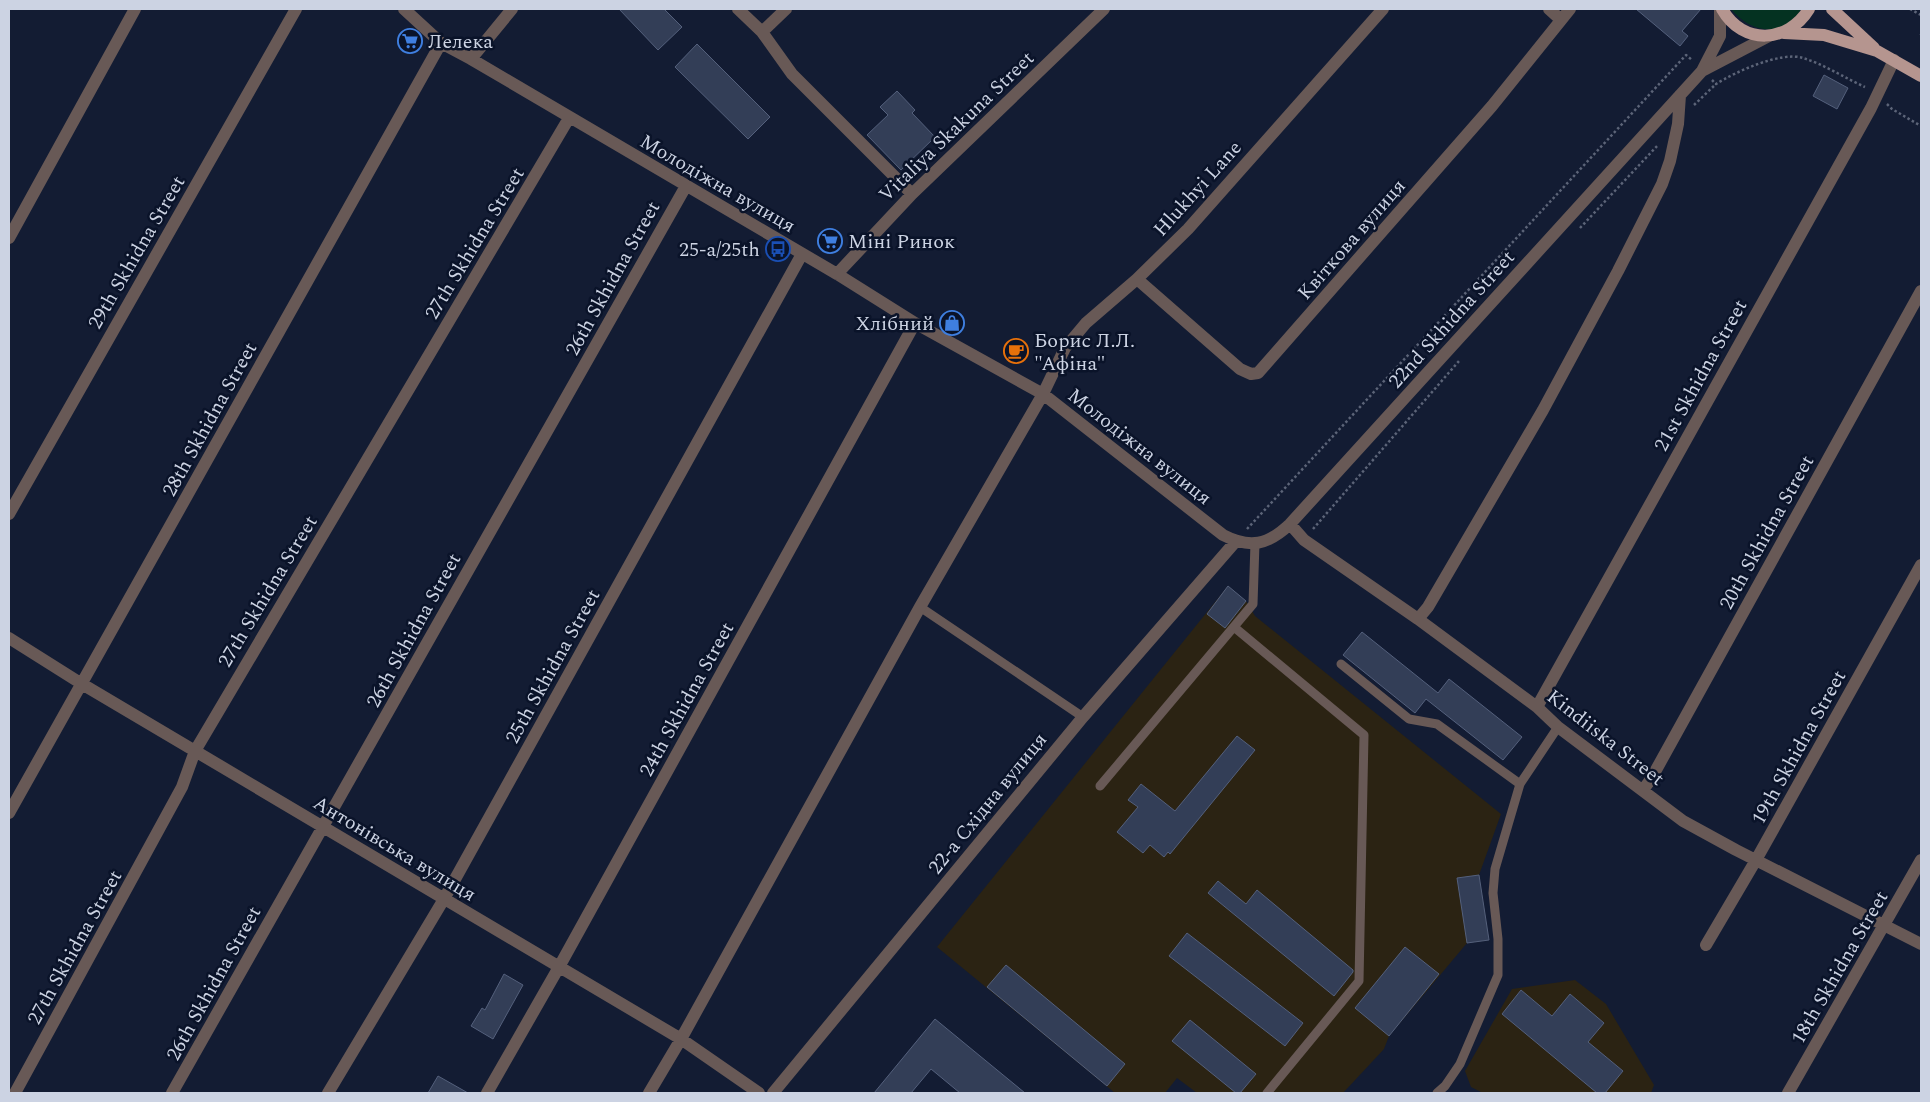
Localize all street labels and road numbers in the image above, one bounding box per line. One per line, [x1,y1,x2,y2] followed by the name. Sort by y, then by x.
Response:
[872,44,1041,209] street label: Vitaliya Skakuna Street
[634,127,801,241] street label: Молодіжна вулиця
[1146,134,1249,243] street label: Hlukhyi Lane
[417,162,532,325] street label: 27th Skhidna Street
[81,170,193,335] street label: 29th Skhidna Street
[1290,172,1413,307] street label: Квіткова вулиця
[558,196,668,361] street label: 26th Skhidna Street
[1381,244,1522,396] street label: 22nd Skhidna Street
[1647,294,1755,457] street label: 21st Skhidna Street
[155,337,265,502] street label: 28th Skhidna Street
[1061,381,1218,513] street label: Молодіжна вулиця
[1712,450,1822,615] street label: 20th Skhidna Street
[210,510,325,673] street label: 27th Skhidna Street
[359,548,469,713] street label: 26th Skhidna Street
[498,584,608,749] street label: 25th Skhidna Street
[632,617,742,782] street label: 24th Skhidna Street
[1744,665,1854,830] street label: 19th Skhidna Street
[1540,682,1671,793] street label: Kindiiska Street
[921,726,1054,881] street label: 22-а Східна вулиця
[307,788,482,910] street label: Антонівська вулиця
[20,865,130,1030] street label: 27th Skhidna Street
[1784,885,1896,1050] street label: 18th Skhidna Street
[159,901,269,1066] street label: 26th Skhidna Street

